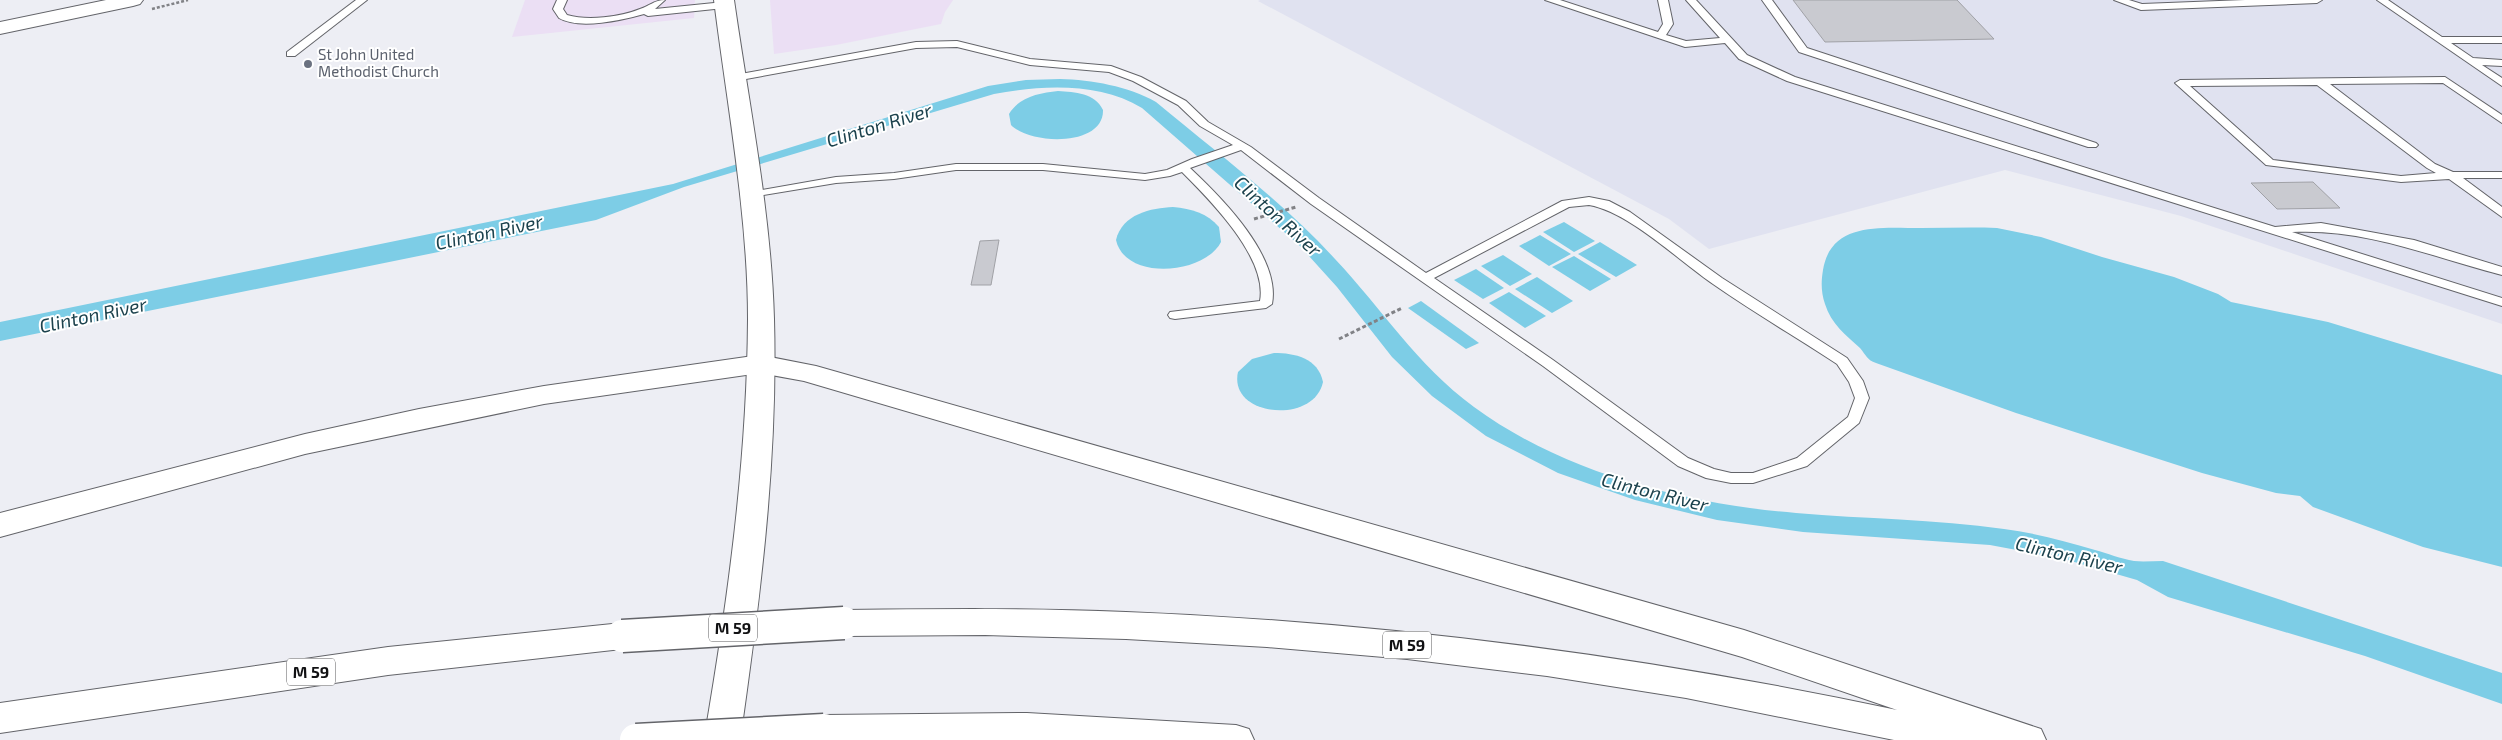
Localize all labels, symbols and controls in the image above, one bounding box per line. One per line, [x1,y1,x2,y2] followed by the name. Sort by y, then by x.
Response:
[318,45,439,80] place label: St John United Methodist Church
[302,58,314,70] marker: St John United Methodist Church
[823,97,935,152] water label: Clinton River
[1230,170,1327,261] water label: Clinton River
[433,209,545,254] water label: Clinton River
[37,292,149,337] water label: Clinton River
[1599,467,1711,516] water label: Clinton River
[2013,531,2125,578] water label: Clinton River
[709,614,757,641] road number: M 59
[1383,632,1431,658] road number: M 59
[287,659,335,686] road number: M 59

